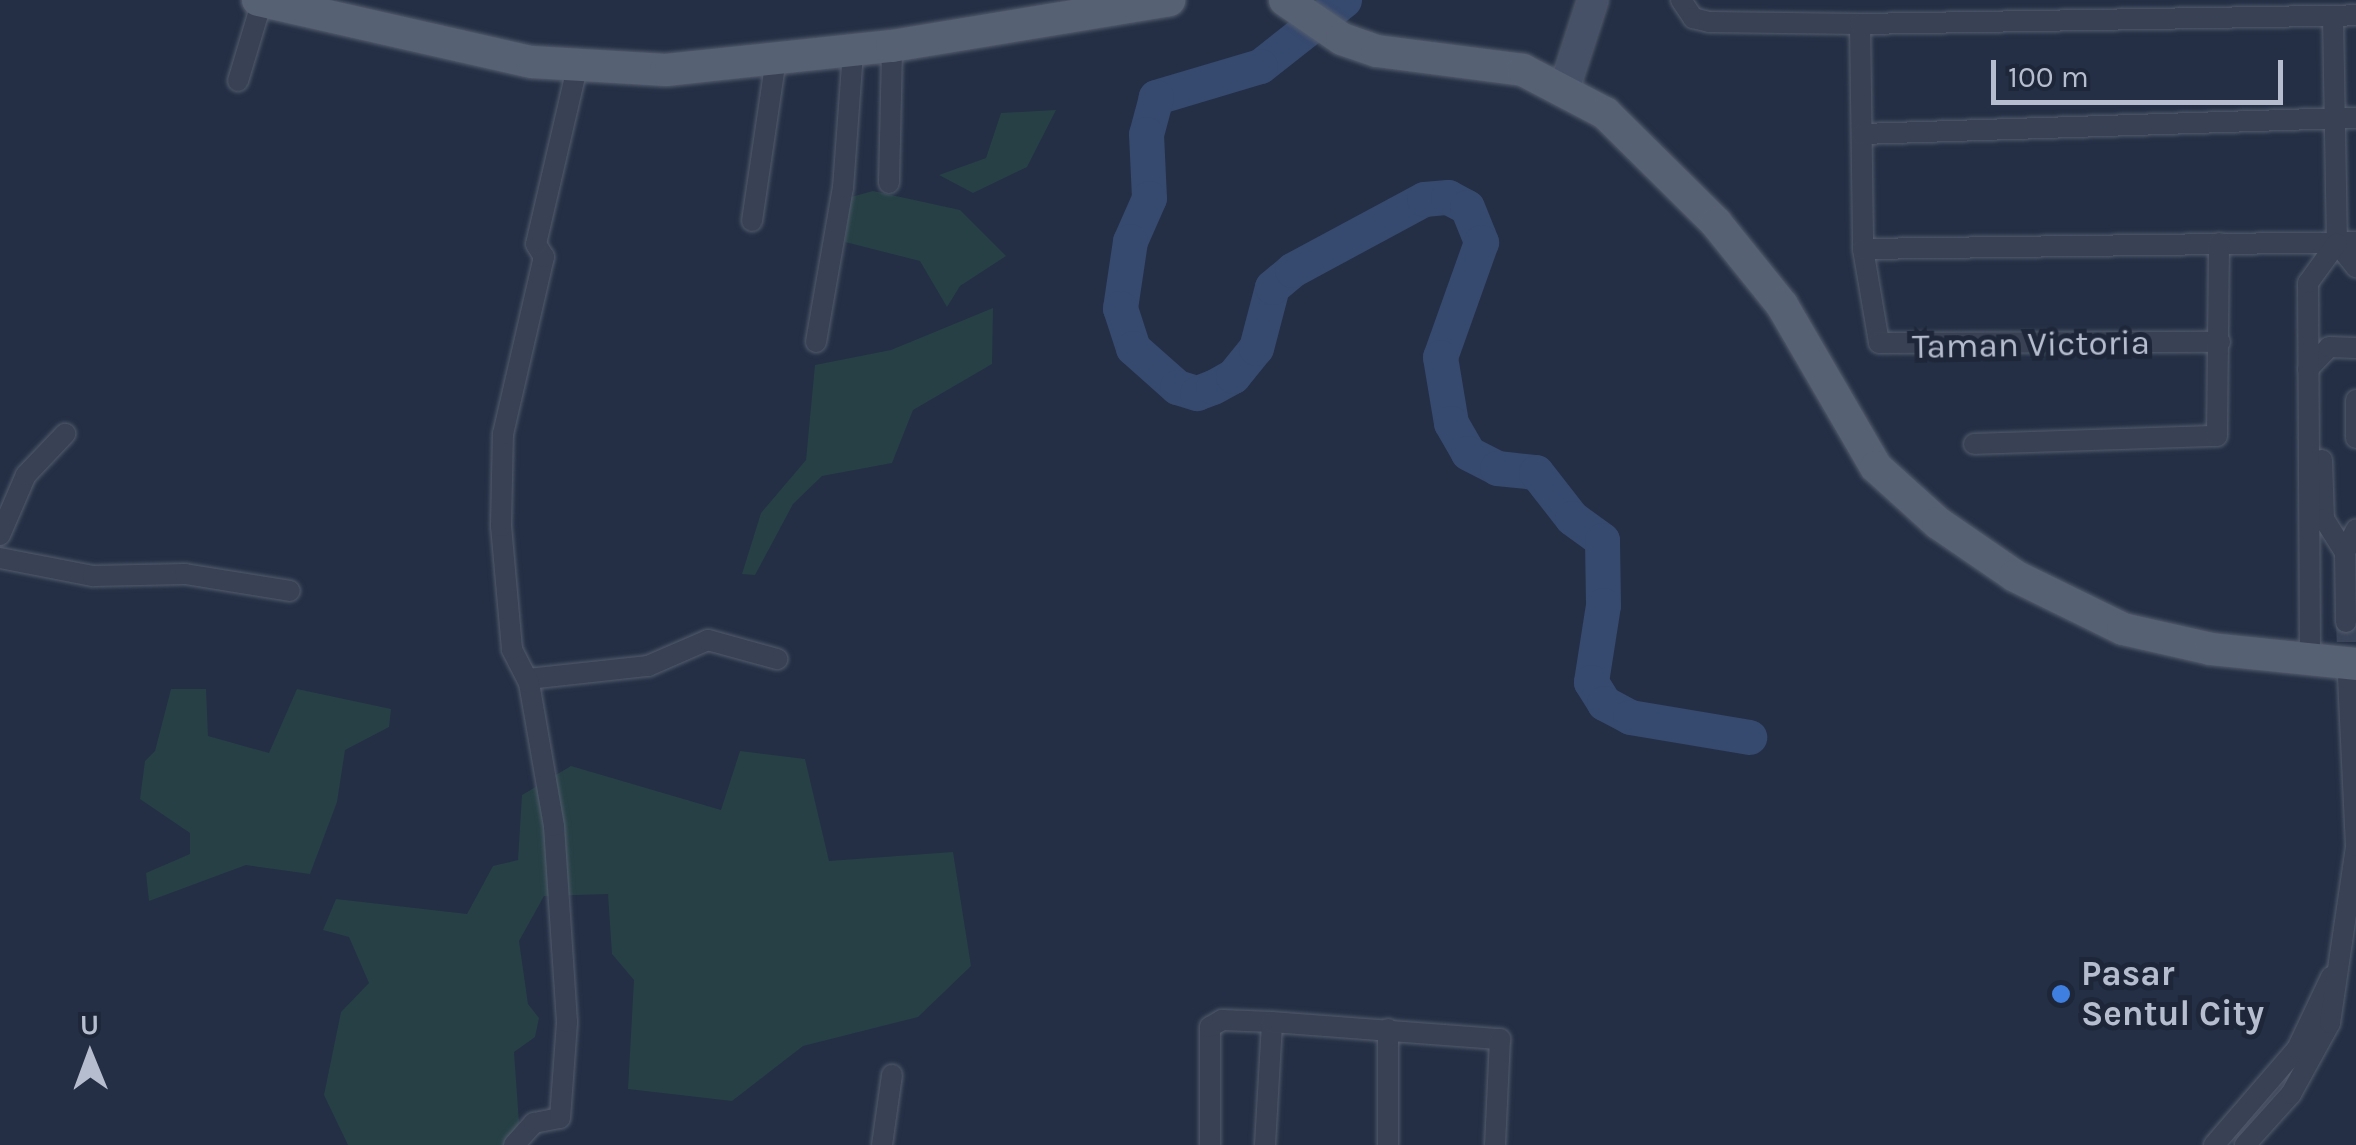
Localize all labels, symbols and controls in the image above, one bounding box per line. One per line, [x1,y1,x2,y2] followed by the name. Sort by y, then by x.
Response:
[1996,40,2288,102] scale bar
[2008,59,2089,95] text: 100 m
[1912,322,2150,368] street label: Taman Victoria
[2081,953,2264,1035] place label: Pasar Sentul City
[2050,983,2072,1005] marker: Pasar Sentul City
[40,1005,140,1105] north arrow
[80,1008,99,1041] text: U

